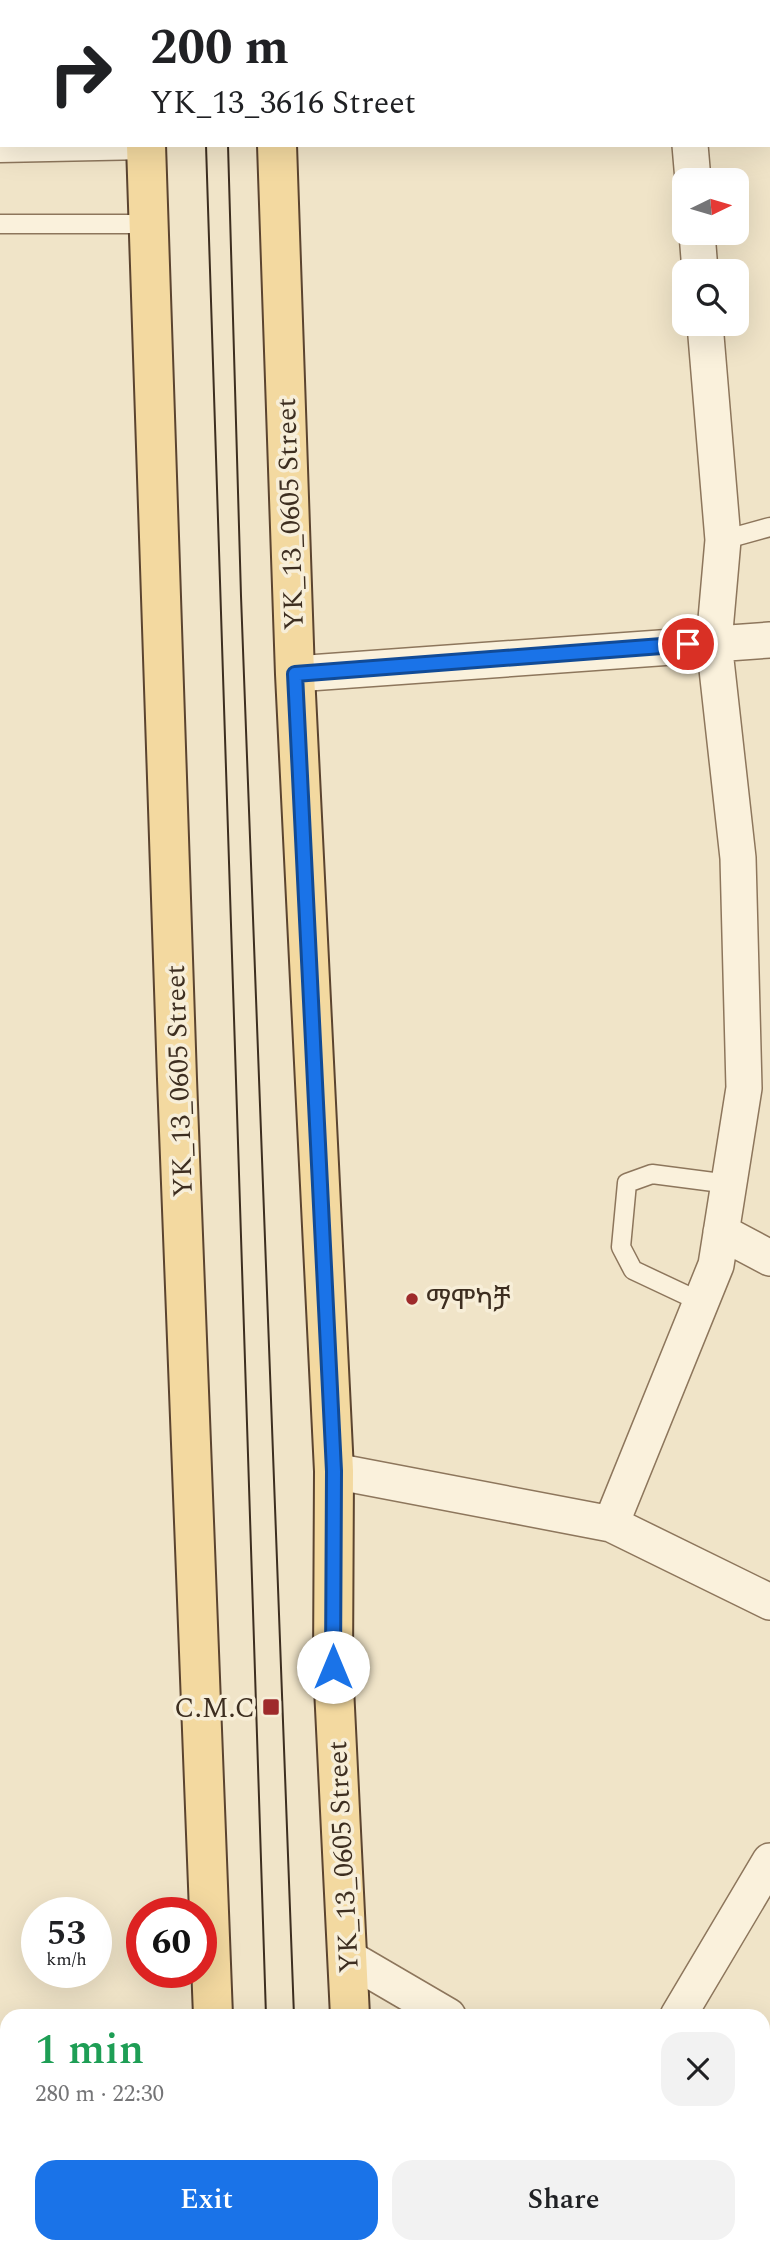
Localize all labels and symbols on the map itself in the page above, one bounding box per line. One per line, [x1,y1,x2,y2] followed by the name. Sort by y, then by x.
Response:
[672,168,749,245] north arrow
[265,397,316,631] street label: YK_13_0605 Street
[658,614,718,674] pin
[154,964,205,1198] street label: YK_13_0605 Street
[426,1279,511,1322] place label: ማሞካቻ
[404,1291,420,1307] marker: ማሞካቻ
[296,1630,370,1704] position arrow
[174,1687,255,1730] place label: C.M.C
[261,1697,281,1717] marker: C.M.C
[316,1740,371,1974] street label: YK_13_0605 Street
[126,1897,217,1988] speed limit sign: 60

